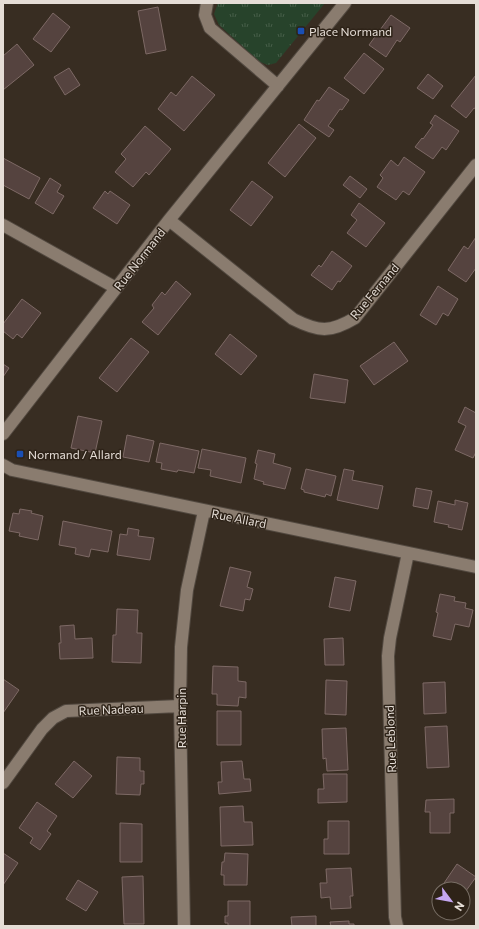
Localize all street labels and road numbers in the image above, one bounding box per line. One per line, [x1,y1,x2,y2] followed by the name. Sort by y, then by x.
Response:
[110,225,168,293] street label: Rue Normand
[347,260,401,322] street label: Rue Fernand
[210,506,268,530] street label: Rue Allard
[174,688,188,748] street label: Rue Harpin
[78,701,144,717] street label: Rue Nadeau
[382,705,398,773] street label: Rue Leblond

